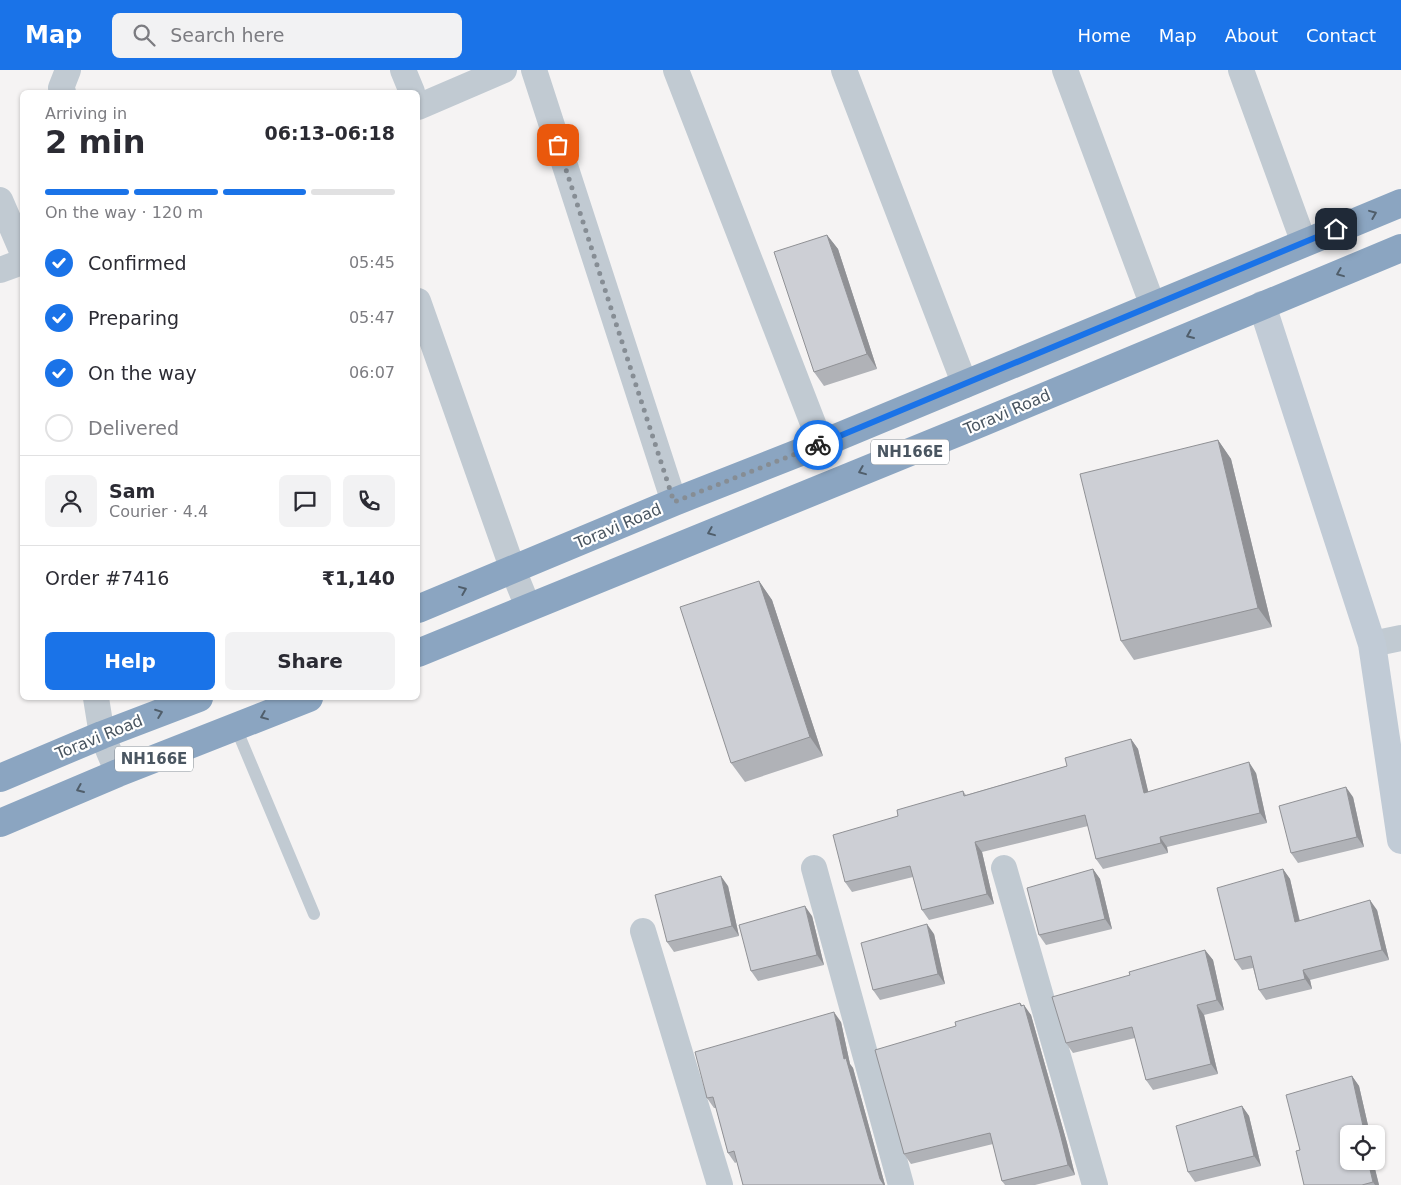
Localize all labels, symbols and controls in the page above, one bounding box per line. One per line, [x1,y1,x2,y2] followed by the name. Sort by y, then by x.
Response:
[112,13,462,58] search box
[25,21,82,49] text: Map
[130,21,158,49] icon: search
[170,24,284,46] text: Search here
[1078,25,1131,46] text: Home
[1159,25,1197,46] text: Map
[1225,25,1278,46] text: About
[1306,25,1376,46] text: Contact
[45,104,127,123] text: Arriving in
[265,122,395,144] text: 06:13–06:18
[45,123,146,161] text: 2 min
[537,124,579,166] pin
[544,131,572,159] icon: bag
[45,203,203,222] text: On the way · 120 m
[1315,208,1357,250] pin
[1368,210,1377,221] one-way arrow
[1322,215,1350,243] icon: home
[45,249,73,277] icon: check
[88,252,187,274] text: Confirmed
[349,253,395,272] text: 05:45
[1336,267,1345,277] one-way arrow
[45,304,73,332] icon: check
[88,307,179,329] text: Preparing
[349,308,395,327] text: 05:47
[1186,329,1195,340] one-way arrow
[45,359,73,387] icon: check
[88,362,197,384] text: On the way
[349,363,395,382] text: 06:07
[960,385,1053,439] street label: Toravi Road
[88,417,179,439] text: Delivered
[793,420,843,470] courier
[804,431,832,459] icon: bike
[871,440,949,464] road number: NH166E
[858,465,867,476] one-way arrow
[45,475,97,527] button: person
[279,475,331,527] button: chat
[343,475,395,527] button: phone
[109,480,155,502] text: Sam
[571,499,664,553] street label: Toravi Road
[109,502,208,521] text: Courier · 4.4
[707,526,716,536] one-way arrow
[45,567,169,589] text: Order #7416
[322,567,395,589] text: ₹1,140
[458,586,467,597] one-way arrow
[45,632,215,690] button: Help
[225,632,395,690] button: Share
[154,709,162,719] one-way arrow
[260,710,269,720] one-way arrow
[52,711,145,763] street label: Toravi Road
[115,746,193,772] road number: NH166E
[76,782,85,793] one-way arrow
[1340,1125,1385,1170] map controls
[1340,1125,1385,1170] button: locate

